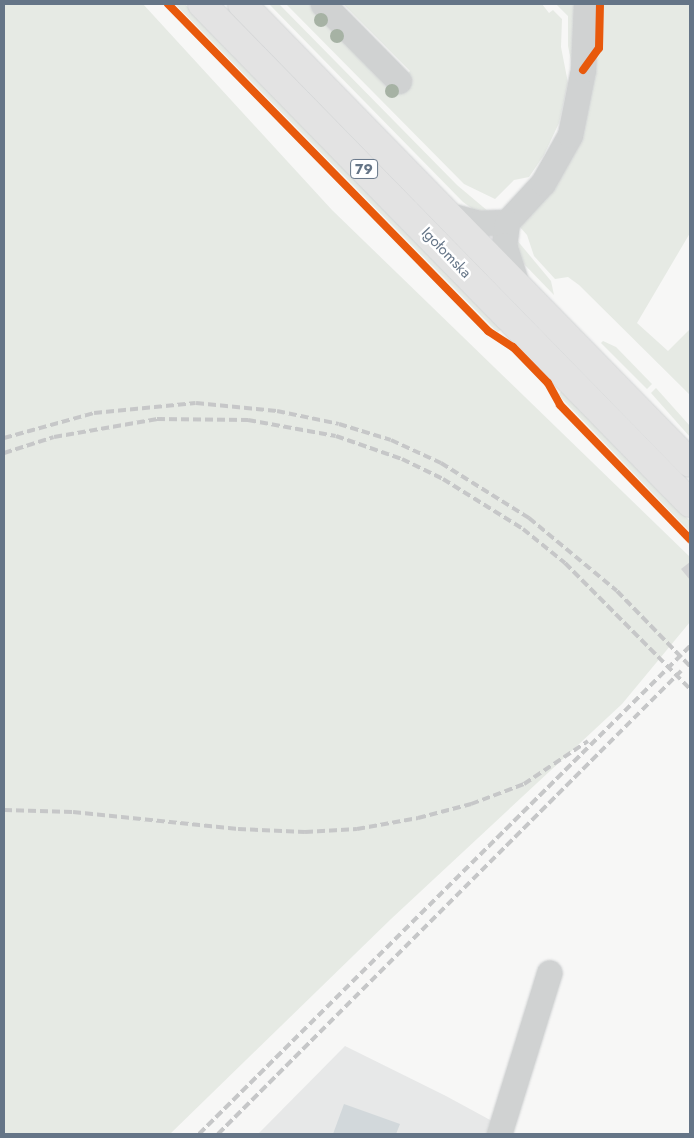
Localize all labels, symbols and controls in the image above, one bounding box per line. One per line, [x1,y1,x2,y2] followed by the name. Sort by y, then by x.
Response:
[349,157,379,180] road number: 79
[417,224,475,282] street label: Igołomska

